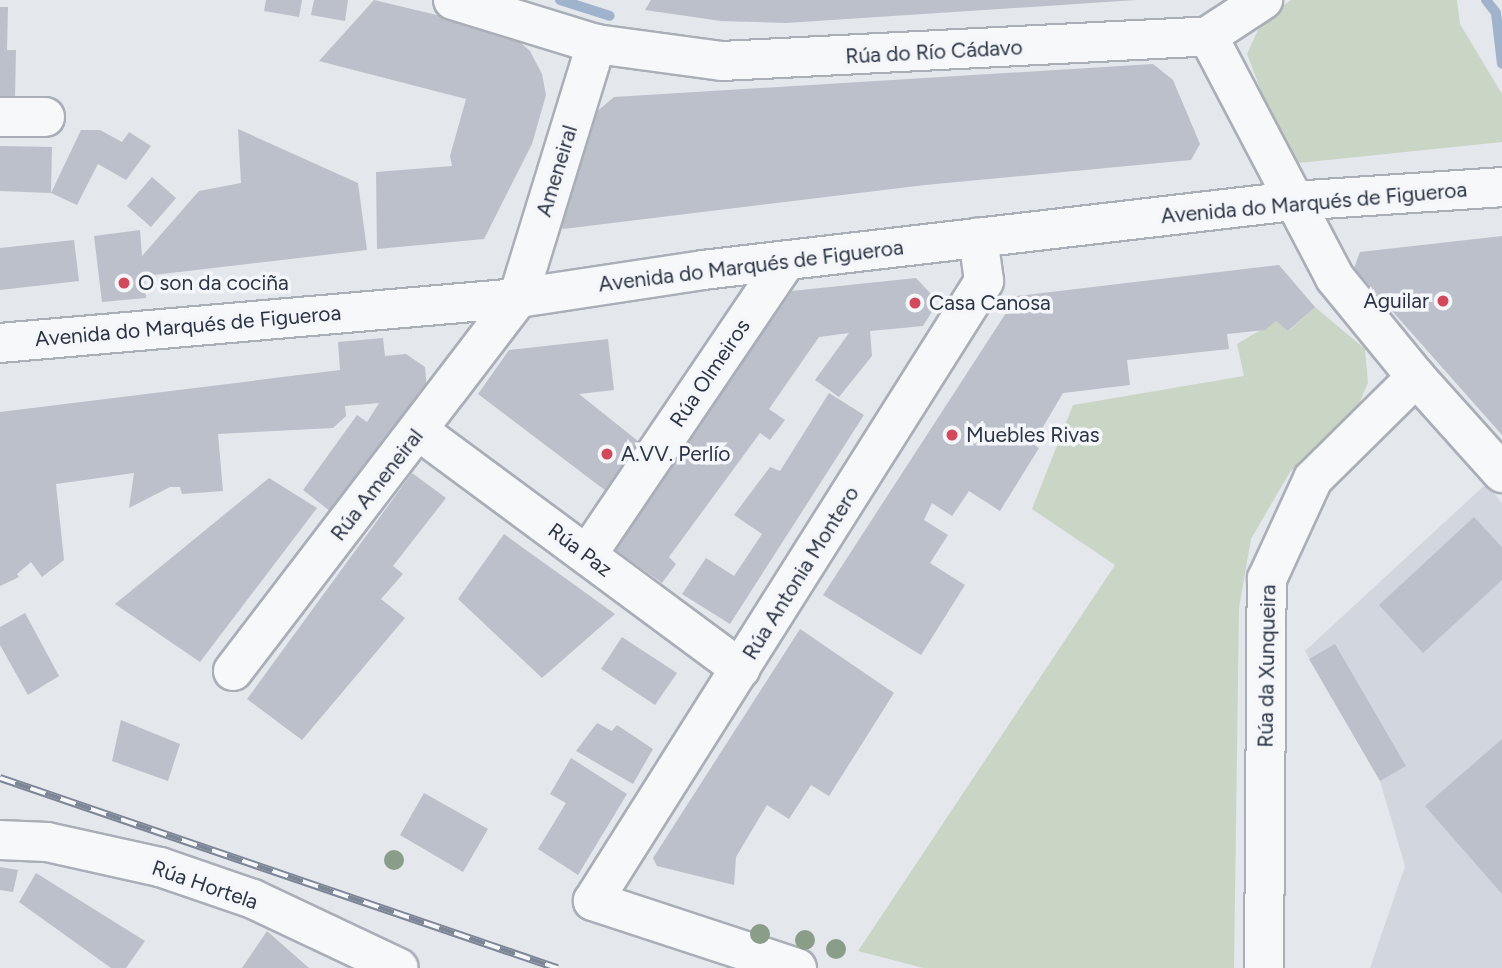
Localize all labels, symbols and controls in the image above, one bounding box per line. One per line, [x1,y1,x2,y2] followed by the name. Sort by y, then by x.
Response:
[845,35,1023,69] street label: Rúa do Río Cádavo
[531,122,583,220] street label: Ameneiral
[1160,177,1468,229] street label: Avenida do Marqués de Figueroa
[597,235,905,297] street label: Avenida do Marqués de Figueroa
[138,270,289,296] place label: O son da cociña
[116,275,132,291] marker: O son da cociña
[1364,288,1429,314] place label: Aguilar
[929,290,1051,316] place label: Casa Canosa
[1435,293,1451,309] marker: Aguilar
[907,295,923,311] marker: Casa Canosa
[34,300,342,352] street label: Avenida do Marqués de Figueroa
[665,314,755,432] street label: Rúa Olmeiros
[966,422,1100,448] place label: Muebles Rivas
[326,424,428,546] street label: Rúa Ameneiral
[944,427,960,443] marker: Muebles Rivas
[621,441,730,467] place label: A.VV. Perlío
[599,446,615,462] marker: A.VV. Perlío
[737,482,865,664] street label: Rúa Antonia Montero
[543,518,617,582] street label: Rúa Paz
[1253,584,1281,748] street label: Rúa da Xunqueira
[149,855,261,915] street label: Rúa Hortela

